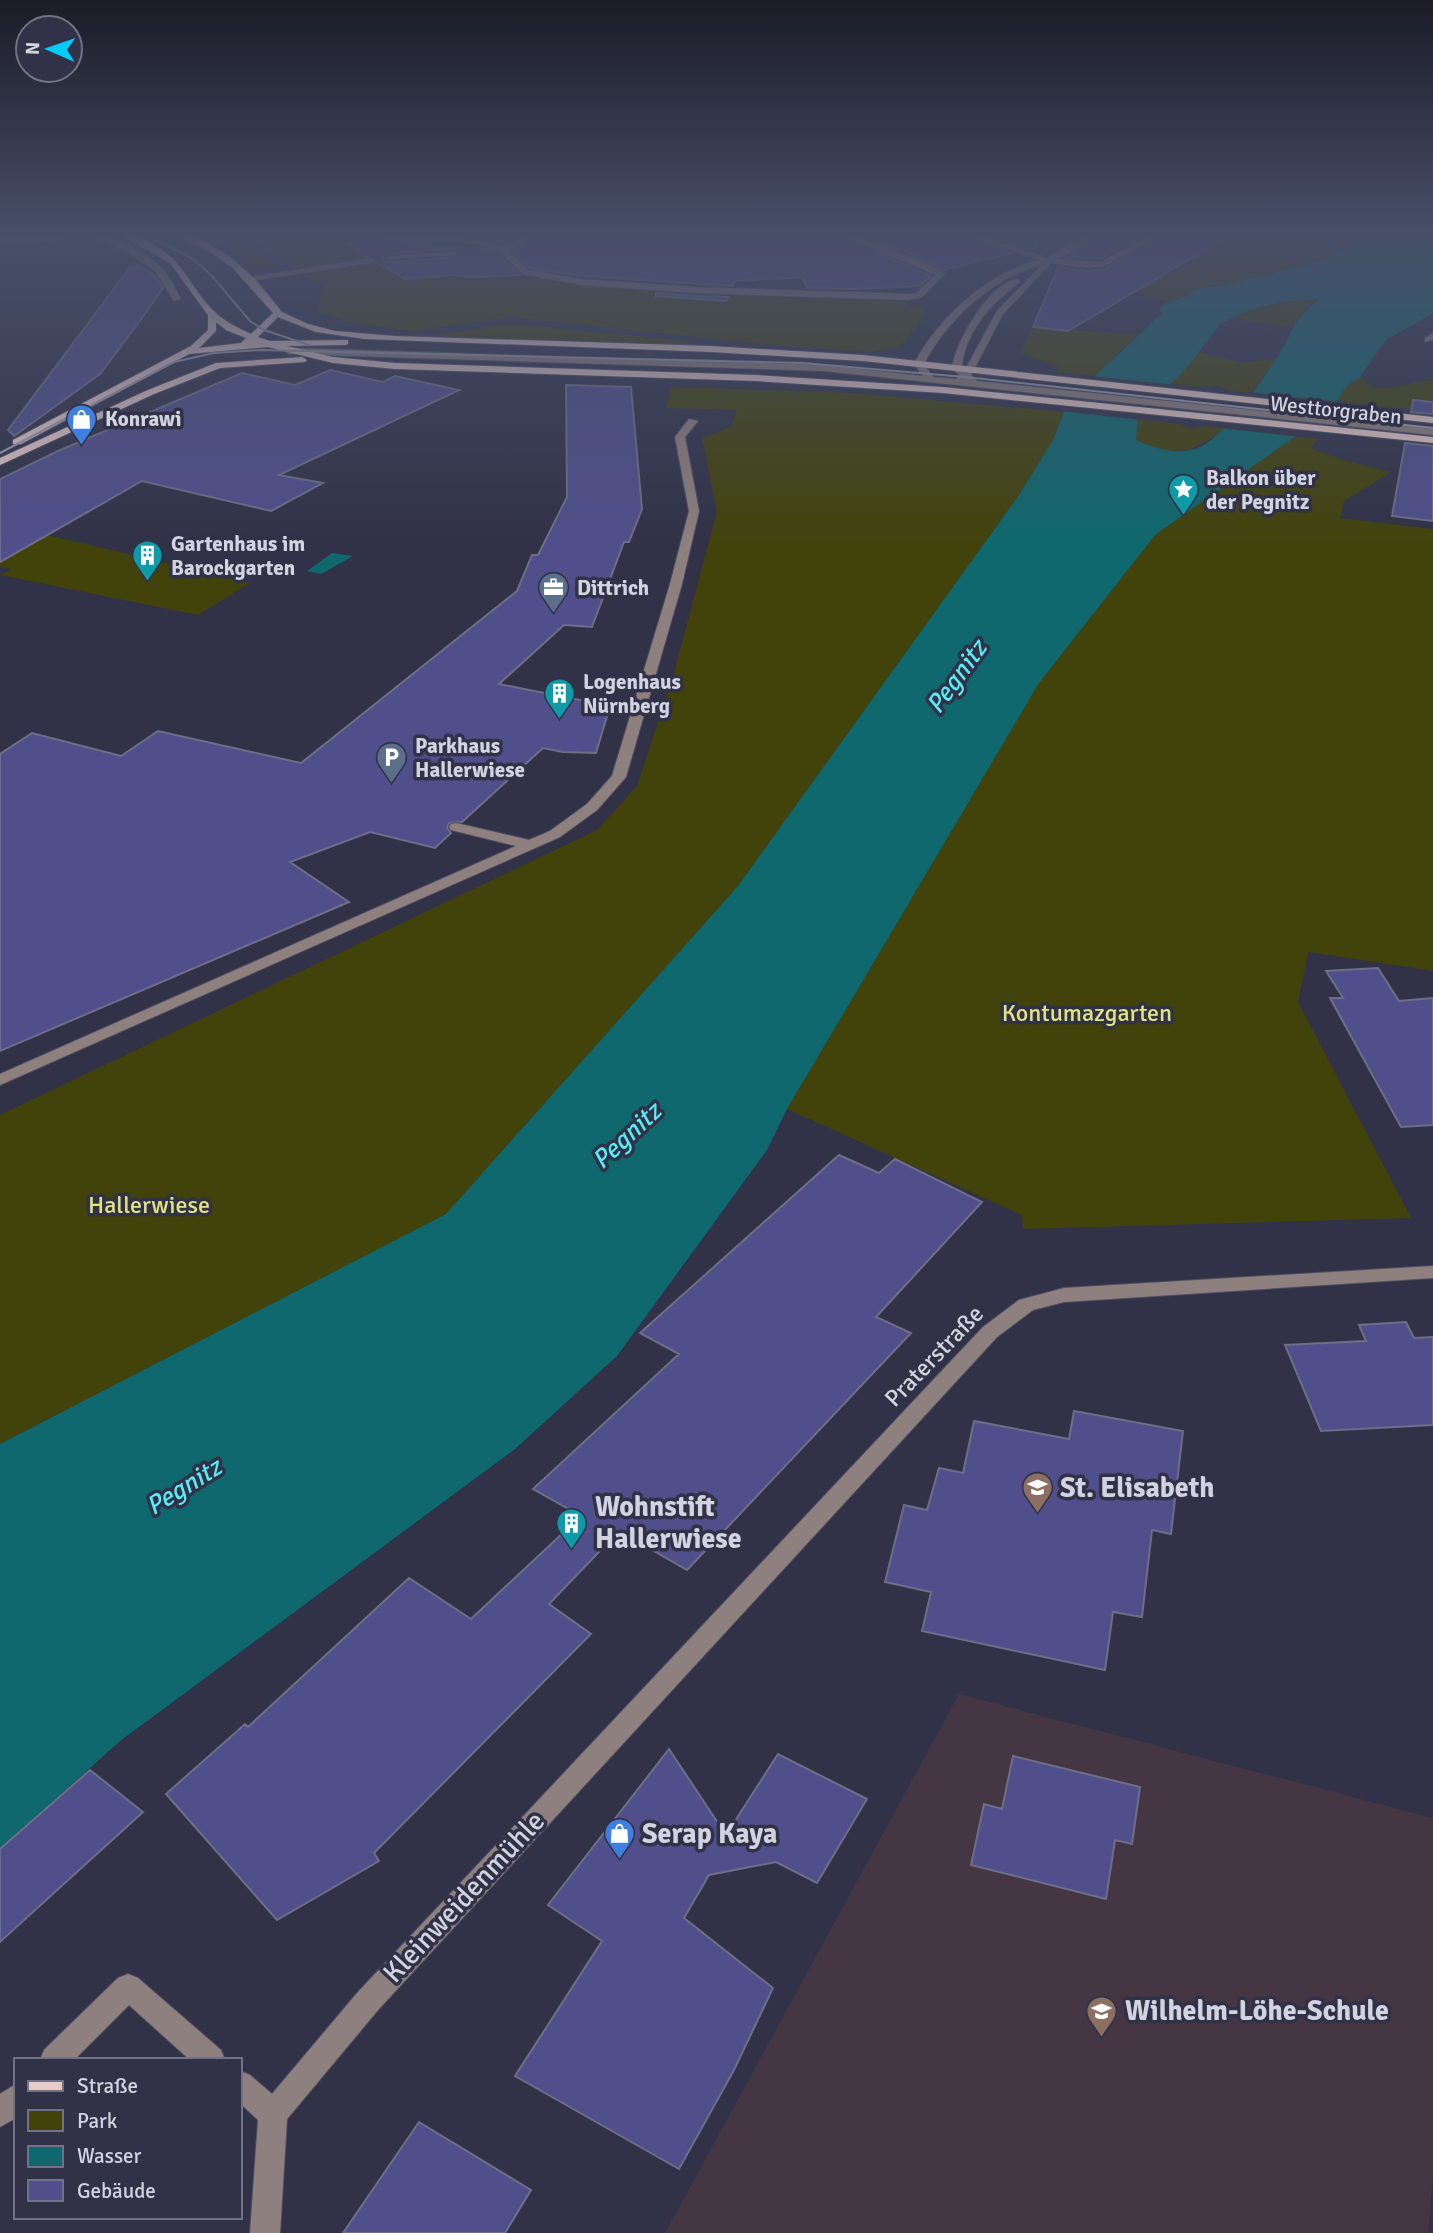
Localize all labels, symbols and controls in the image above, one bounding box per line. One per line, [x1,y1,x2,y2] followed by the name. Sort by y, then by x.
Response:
[14,14,84,84] north arrow
[21,41,45,55] text: N
[1269,390,1403,430] street label: Westtorgraben
[65,402,99,446] shop icon: Konrawi
[105,406,182,432] place label: Konrawi
[1206,465,1316,515] place label: Balkon über der Pegnitz
[1166,473,1200,517] place icon: Balkon über der Pegnitz
[171,531,305,581] place label: Gartenhaus im Barockgarten
[131,539,165,583] building icon: Gartenhaus im Barockgarten
[537,571,571,615] office icon: Dittrich
[577,575,649,601] place label: Dittrich
[920,632,996,720] water label: Pegnitz
[583,669,681,719] place label: Logenhaus Nürnberg
[543,677,577,721] building icon: Logenhaus Nürnberg
[415,733,525,783] place label: Parkhaus Hallerwiese
[375,741,409,785] parking icon: Parkhaus Hallerwiese
[1002,998,1172,1028] park label: Kontumazgarten
[586,1094,670,1176] water label: Pegnitz
[88,1190,210,1220] park label: Hallerwiese
[878,1299,990,1413] street label: Praterstraße
[140,1450,230,1523] water label: Pegnitz
[1020,1471,1054,1515] school or university icon: St. Elisabeth
[1060,1471,1214,1505] place label: St. Elisabeth
[595,1490,742,1556] place label: Wohnstift Hallerwiese
[555,1506,589,1550] building icon: Wohnstift Hallerwiese
[376,1804,552,1990] street label: Kleinweidenmühle
[602,1817,636,1861] shop icon: Serap Kaya
[642,1817,777,1851] place label: Serap Kaya
[1085,1994,1119,2038] school or university icon: Wilhelm-Löhe-Schule
[1125,1994,1389,2028] place label: Wilhelm-Löhe-Schule
[14,2058,242,2219] legend
[77,2073,138,2099] text: Straße
[77,2108,118,2134] text: Park
[77,2143,142,2169] text: Wasser
[77,2178,156,2204] text: Gebäude

